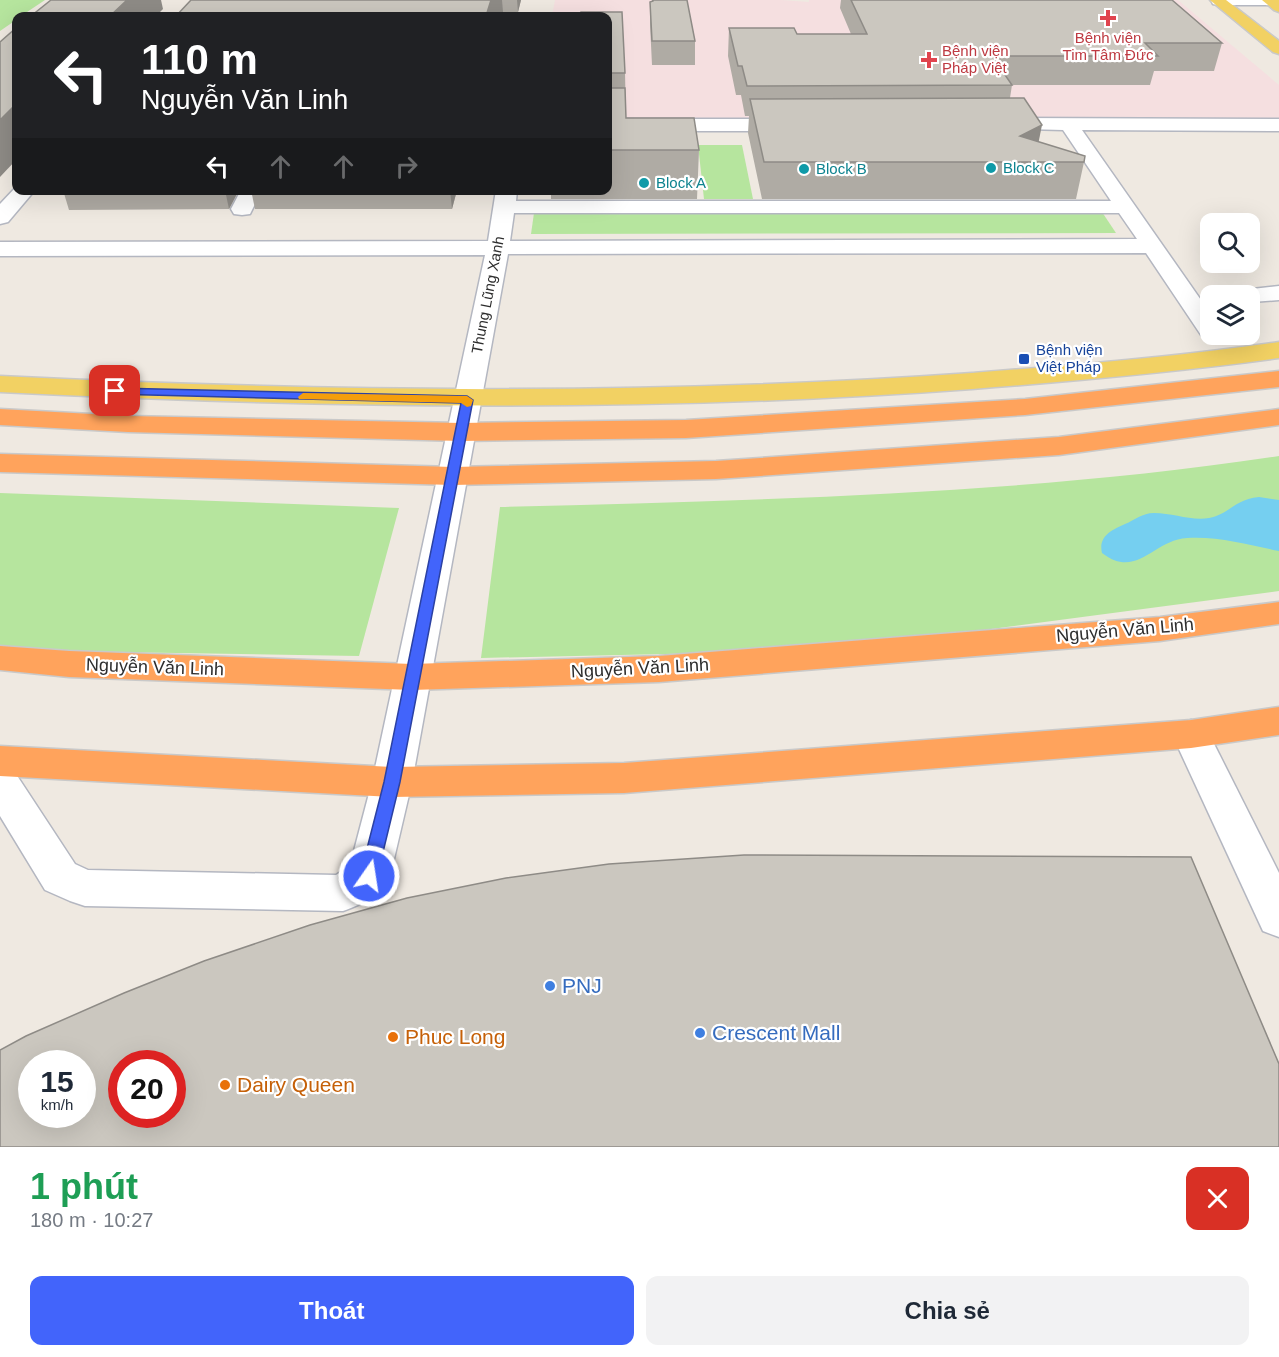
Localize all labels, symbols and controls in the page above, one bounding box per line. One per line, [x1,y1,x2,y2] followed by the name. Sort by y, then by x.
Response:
[1099,9,1117,27] marker: Bệnh viện Tim Tâm Đức
[1063,29,1154,63] place label: Bệnh viện Tim Tâm Đức
[42,36,120,114] icon: left
[141,36,258,83] text: 110 m
[942,42,1009,76] place label: Bệnh viện Pháp Việt
[920,51,938,69] marker: Bệnh viện Pháp Việt
[141,85,348,115] text: Nguyễn Văn Linh
[201,150,234,183] icon: left
[264,150,297,183] icon: ahead
[327,150,360,183] icon: ahead
[390,150,423,183] icon: right
[1003,159,1055,176] place label: Block C
[816,160,867,177] place label: Block B
[984,161,998,175] marker: Block C
[797,162,811,176] marker: Block B
[656,174,706,191] place label: Block A
[637,176,651,190] marker: Block A
[1200,213,1260,345] map controls
[1200,213,1260,273] button: search
[468,235,507,355] street label: Thung Lũng Xanh
[1200,285,1260,345] button: layers
[1036,341,1103,375] place label: Bệnh viện Việt Pháp
[1017,352,1031,366] marker: Bệnh viện Việt Pháp
[89,365,140,416] pin
[98,374,131,407] icon: arrive
[1055,613,1195,646] street label: Nguyễn Văn Linh
[570,653,709,682] street label: Nguyễn Văn Linh
[86,654,224,679] street label: Nguyễn Văn Linh
[337,844,401,908] position arrow
[562,974,602,997] place label: PNJ
[543,979,557,993] marker: PNJ
[712,1021,840,1044] place label: Crescent Mall
[405,1025,505,1048] place label: Phuc Long
[693,1026,707,1040] marker: Crescent Mall
[386,1030,400,1044] marker: Phuc Long
[108,1050,186,1128] speed limit sign: 20
[40,1065,74,1098] text: 15
[237,1073,355,1096] place label: Dairy Queen
[218,1078,232,1092] marker: Dairy Queen
[41,1096,73,1113] text: km/h
[30,1166,138,1207] text: 1 phút
[1186,1167,1249,1230] button: close
[30,1209,153,1231] text: 180 m · 10:27
[30,1276,634,1345] button: Thoát
[646,1276,1249,1345] button: Chia sẻ

